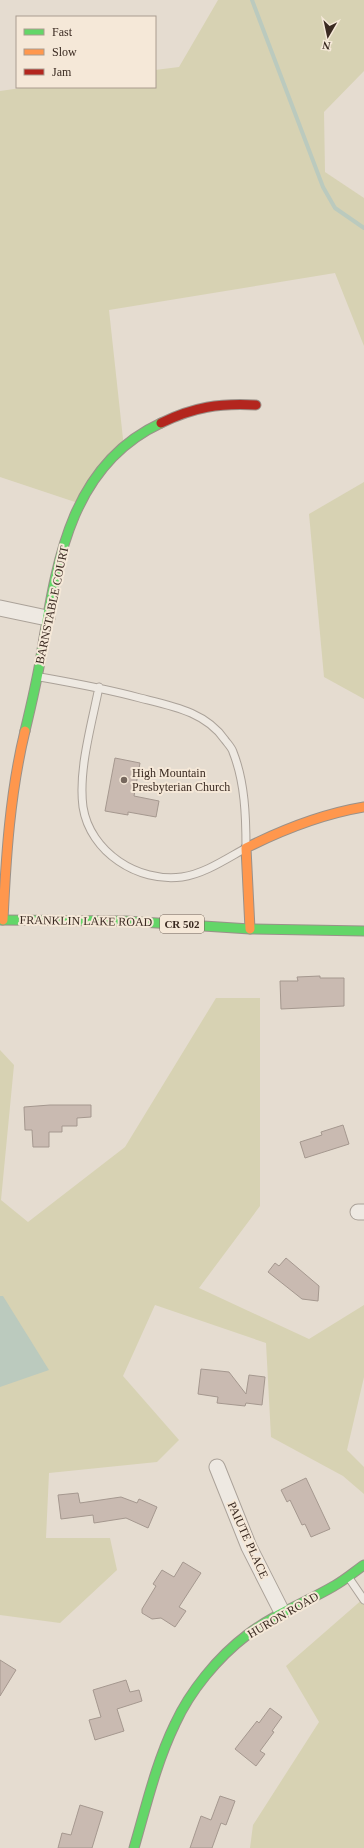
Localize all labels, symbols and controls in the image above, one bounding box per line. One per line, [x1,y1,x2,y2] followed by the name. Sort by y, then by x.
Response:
[16,16,156,88] legend
[308,16,348,56] north arrow
[52,25,73,39] text: Fast
[322,39,331,52] text: N
[52,45,77,59] text: Slow
[52,65,72,79] text: Jam
[33,544,72,665] street label: BARNSTABLE COURT
[132,766,230,794] place label: High Mountain Presbyterian Church
[119,775,129,785] marker: High Mountain Presbyterian Church
[20,913,153,929] street label: FRANKLIN LAKE ROAD
[160,915,204,933] road number: CR 502
[225,1499,271,1581] street label: PAIUTE PLACE
[245,1589,321,1641] street label: HURON ROAD

